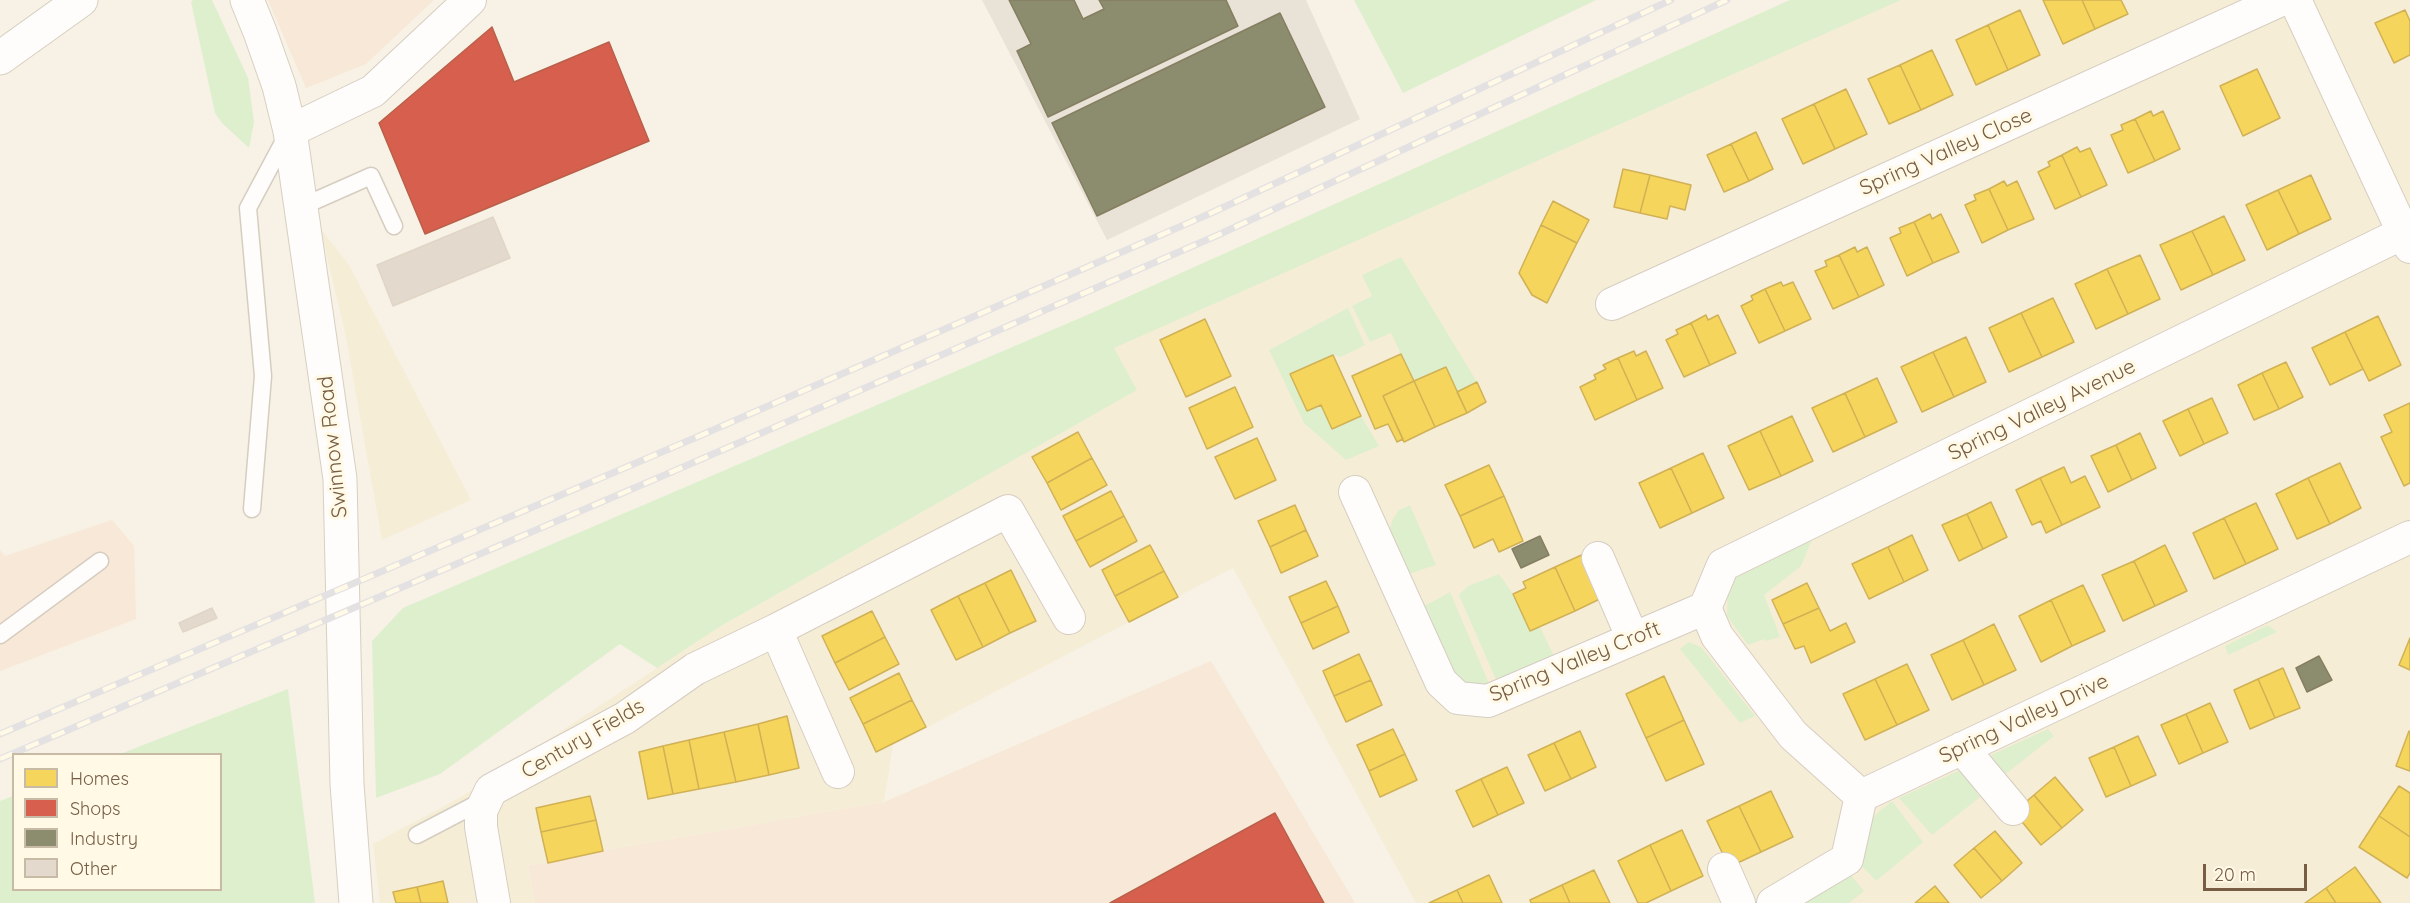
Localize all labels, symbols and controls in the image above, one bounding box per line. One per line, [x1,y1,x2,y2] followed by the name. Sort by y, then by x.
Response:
[1856,103,2036,201] street label: Spring Valley Close
[1944,354,2140,466] street label: Spring Valley Avenue
[313,375,353,519] street label: Swinnow Road
[1486,616,1664,708] street label: Spring Valley Croft
[1935,669,2113,769] street label: Spring Valley Drive
[517,694,649,784] street label: Century Fields
[12,753,222,891] legend
[70,767,129,790] text: Homes
[70,797,121,820] text: Shops
[70,827,138,850] text: Industry
[2206,852,2310,890] scale bar
[70,857,117,880] text: Other
[2214,863,2256,886] text: 20 m

